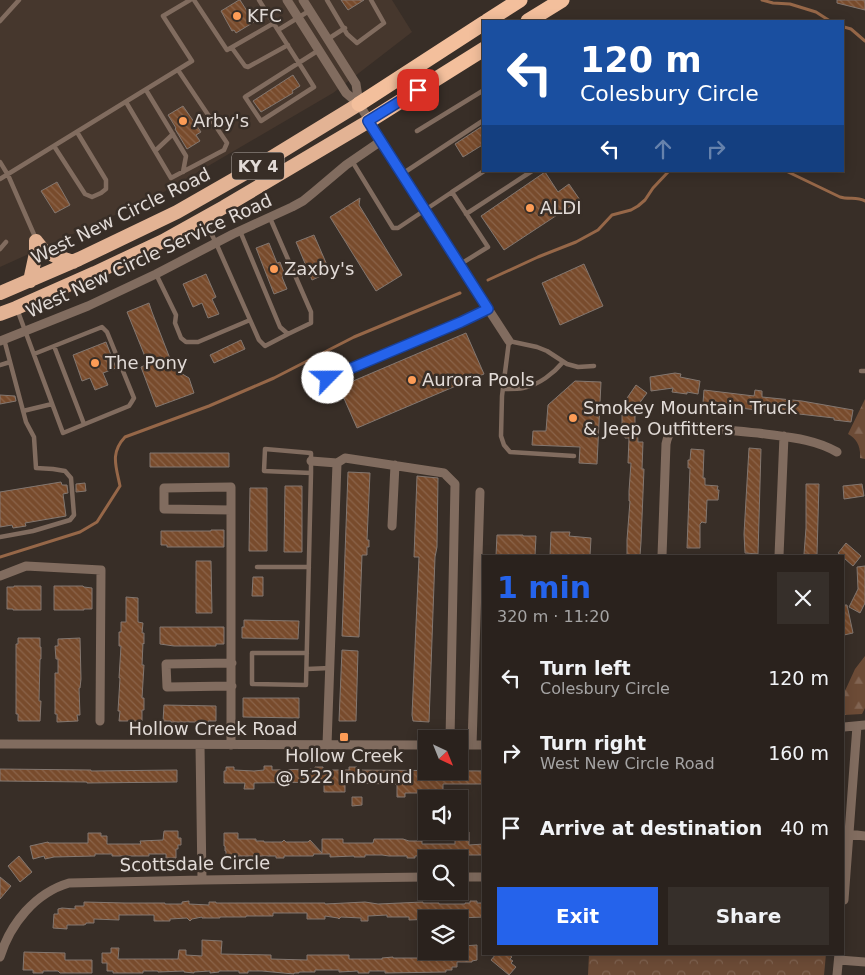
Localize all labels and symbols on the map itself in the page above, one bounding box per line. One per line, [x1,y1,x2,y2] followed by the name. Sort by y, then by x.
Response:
[247,5,282,26] place label: KFC
[231,10,243,22] marker: KFC
[397,69,439,111] pin
[193,110,249,131] place label: Arby's
[177,115,189,127] marker: Arby's
[232,153,284,180] road number: KY 4
[28,163,214,268] street label: West New Circle Road
[23,189,275,322] street label: West New Circle Service Road
[540,197,582,218] place label: ALDI
[524,202,536,214] marker: ALDI
[284,258,354,279] place label: Zaxby's
[268,263,280,275] marker: Zaxby's
[301,351,353,403] position arrow
[104,352,188,373] place label: The Pony
[89,357,101,369] marker: The Pony
[422,369,535,390] place label: Aurora Pools
[406,374,418,386] marker: Aurora Pools
[583,397,798,439] place label: Smokey Mountain Truck & Jeep Outfitters
[567,412,579,424] marker: Smokey Mountain Truck & Jeep Outfitters
[128,718,298,739] street label: Hollow Creek Road
[418,730,468,780] north arrow
[338,731,350,743] marker: Hollow Creek @ 522 Inbound
[275,745,413,787] place label: Hollow Creek @ 522 Inbound
[119,852,270,875] street label: Scottsdale Circle

